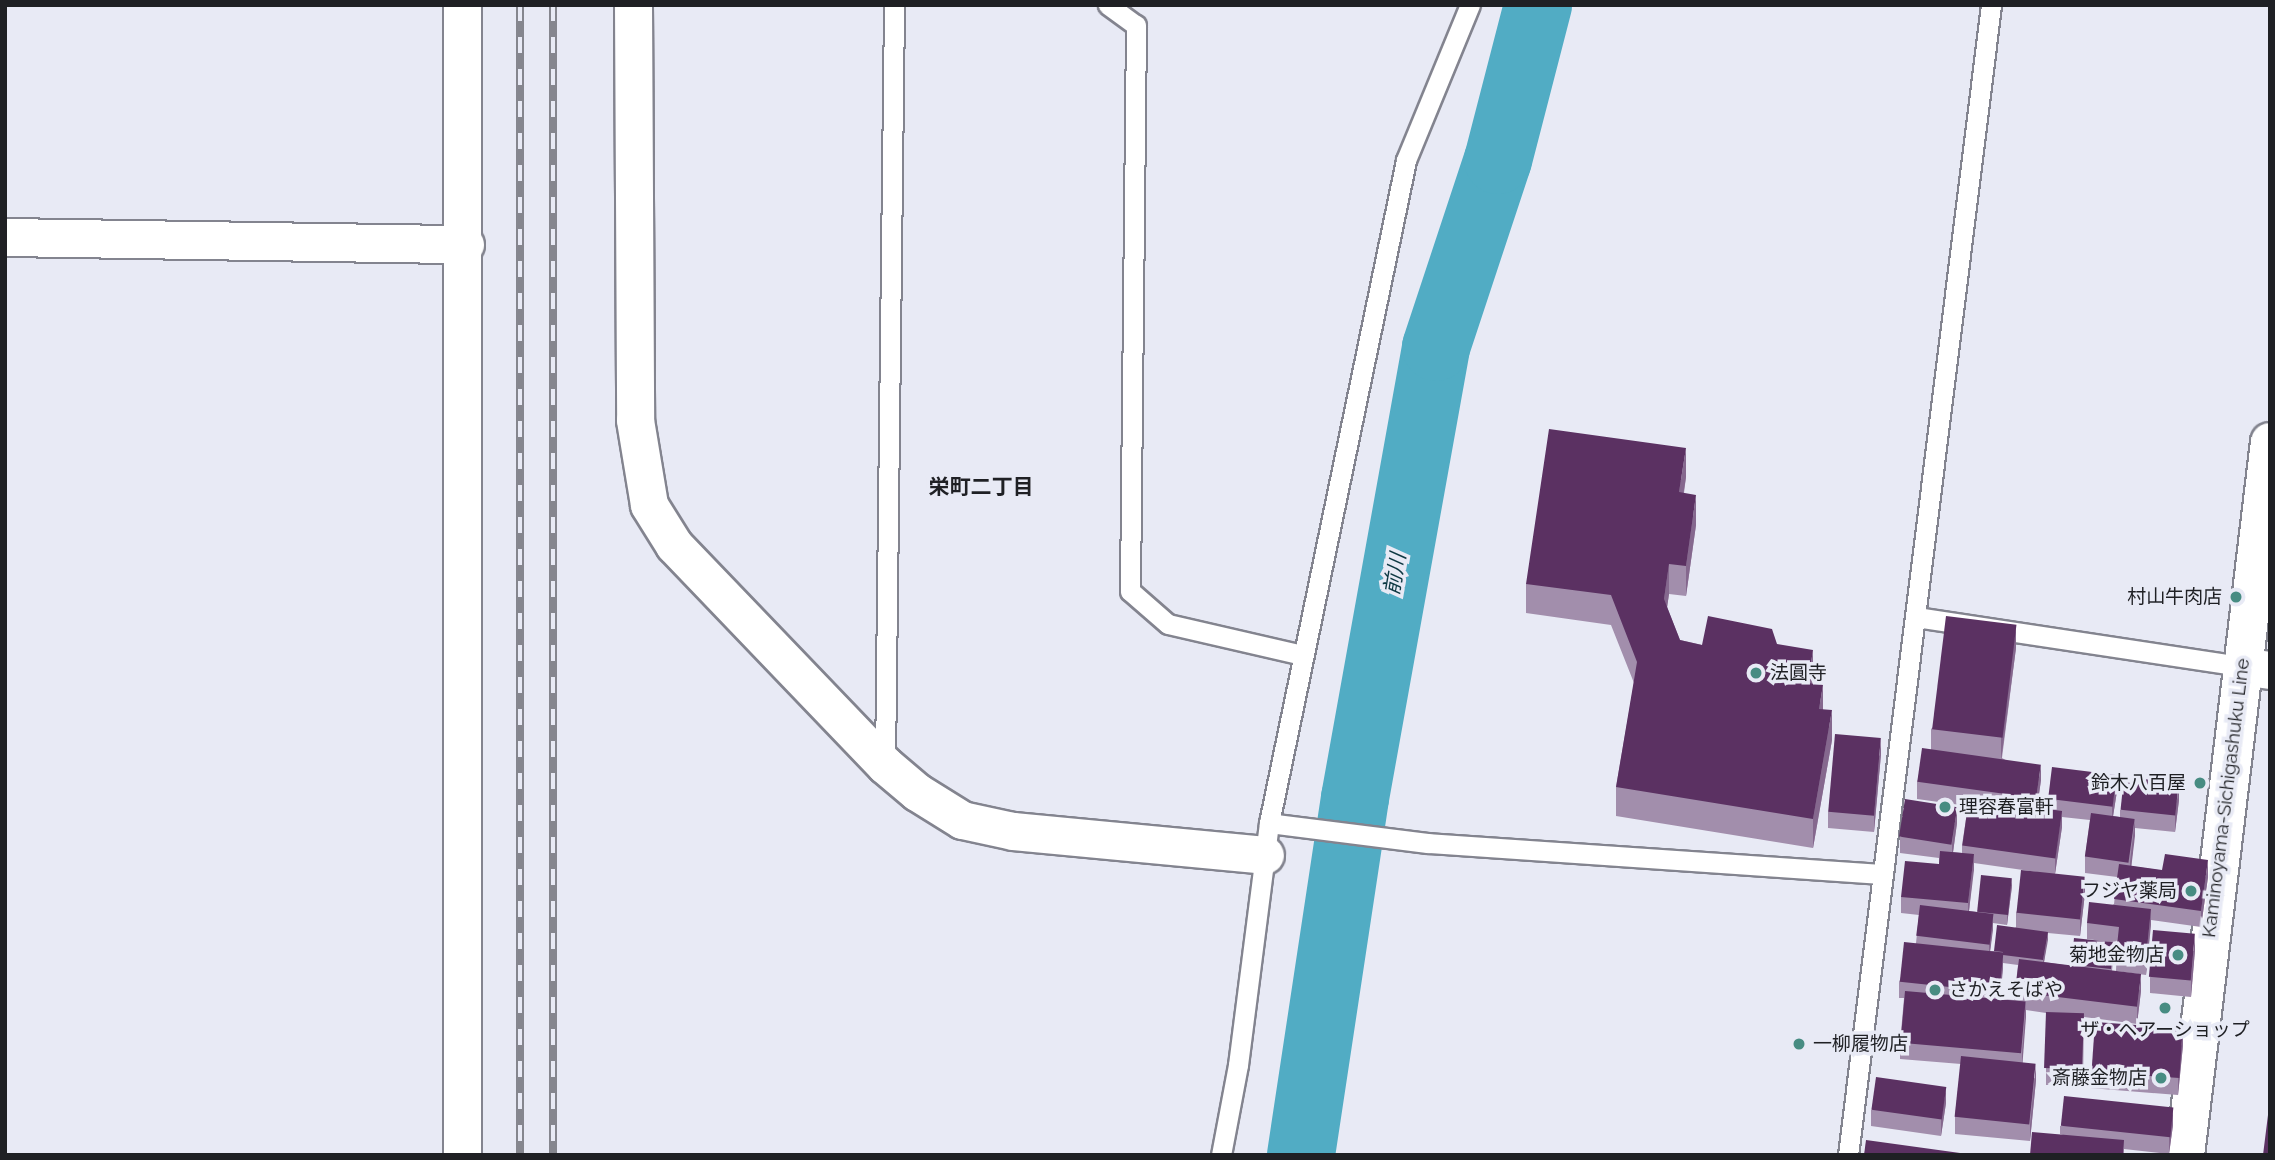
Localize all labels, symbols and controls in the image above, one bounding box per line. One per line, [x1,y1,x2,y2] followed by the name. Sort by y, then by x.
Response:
[929,474,1033,500] district label: 栄町二丁目
[1379,551,1411,597] water label: 前川
[2127,586,2222,608] place label: 村山牛肉店
[2228,589,2244,605] marker: 村山牛肉店
[2198,657,2254,939] street label: Kaminoyama-Sichigashuku Line
[1770,662,1827,684] place label: 法圓寺
[1748,665,1764,681] marker: 法圓寺
[2091,772,2186,794] place label: 鈴木八百屋
[2192,775,2208,791] marker: 鈴木八百屋
[1959,796,2054,818] place label: 理容春富軒
[1937,799,1953,815] marker: 理容春富軒
[2082,880,2177,902] place label: フジヤ薬局
[2183,883,2199,899] marker: フジヤ薬局
[2069,944,2164,966] place label: 菊地金物店
[2170,947,2186,963] marker: 菊地金物店
[1949,979,2063,1001] place label: さかえそばや
[1927,982,1943,998] marker: さかえそばや
[2157,1000,2173,1016] marker: ザ・ヘアーショップ
[2080,1019,2250,1041] place label: ザ・ヘアーショップ
[1813,1033,1908,1055] place label: 一柳履物店
[1791,1036,1807,1052] marker: 一柳履物店
[2052,1067,2147,1089] place label: 斎藤金物店
[2153,1070,2169,1086] marker: 斎藤金物店

